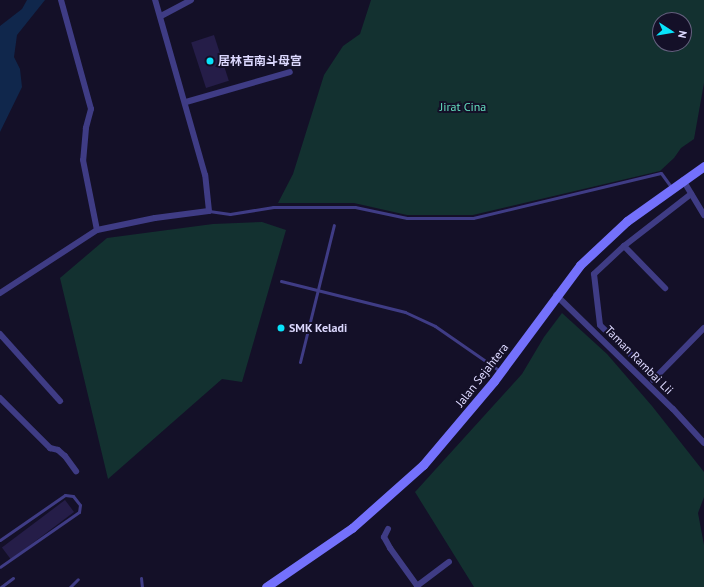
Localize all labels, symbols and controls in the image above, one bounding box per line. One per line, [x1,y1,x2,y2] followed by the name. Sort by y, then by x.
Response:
[652,12,692,52] north arrow
[675,29,690,39] text: N
[218,54,302,68] place label: 居林吉南斗母宫
[205,56,215,66] marker: 居林吉南斗母宫
[440,100,486,114] park label: Jirat Cina
[289,321,348,335] place label: SMK Keladi
[276,323,286,333] marker: SMK Keladi
[602,323,676,397] street label: Taman Rambai Lii
[453,340,511,410] street label: Jalan Sejahtera

